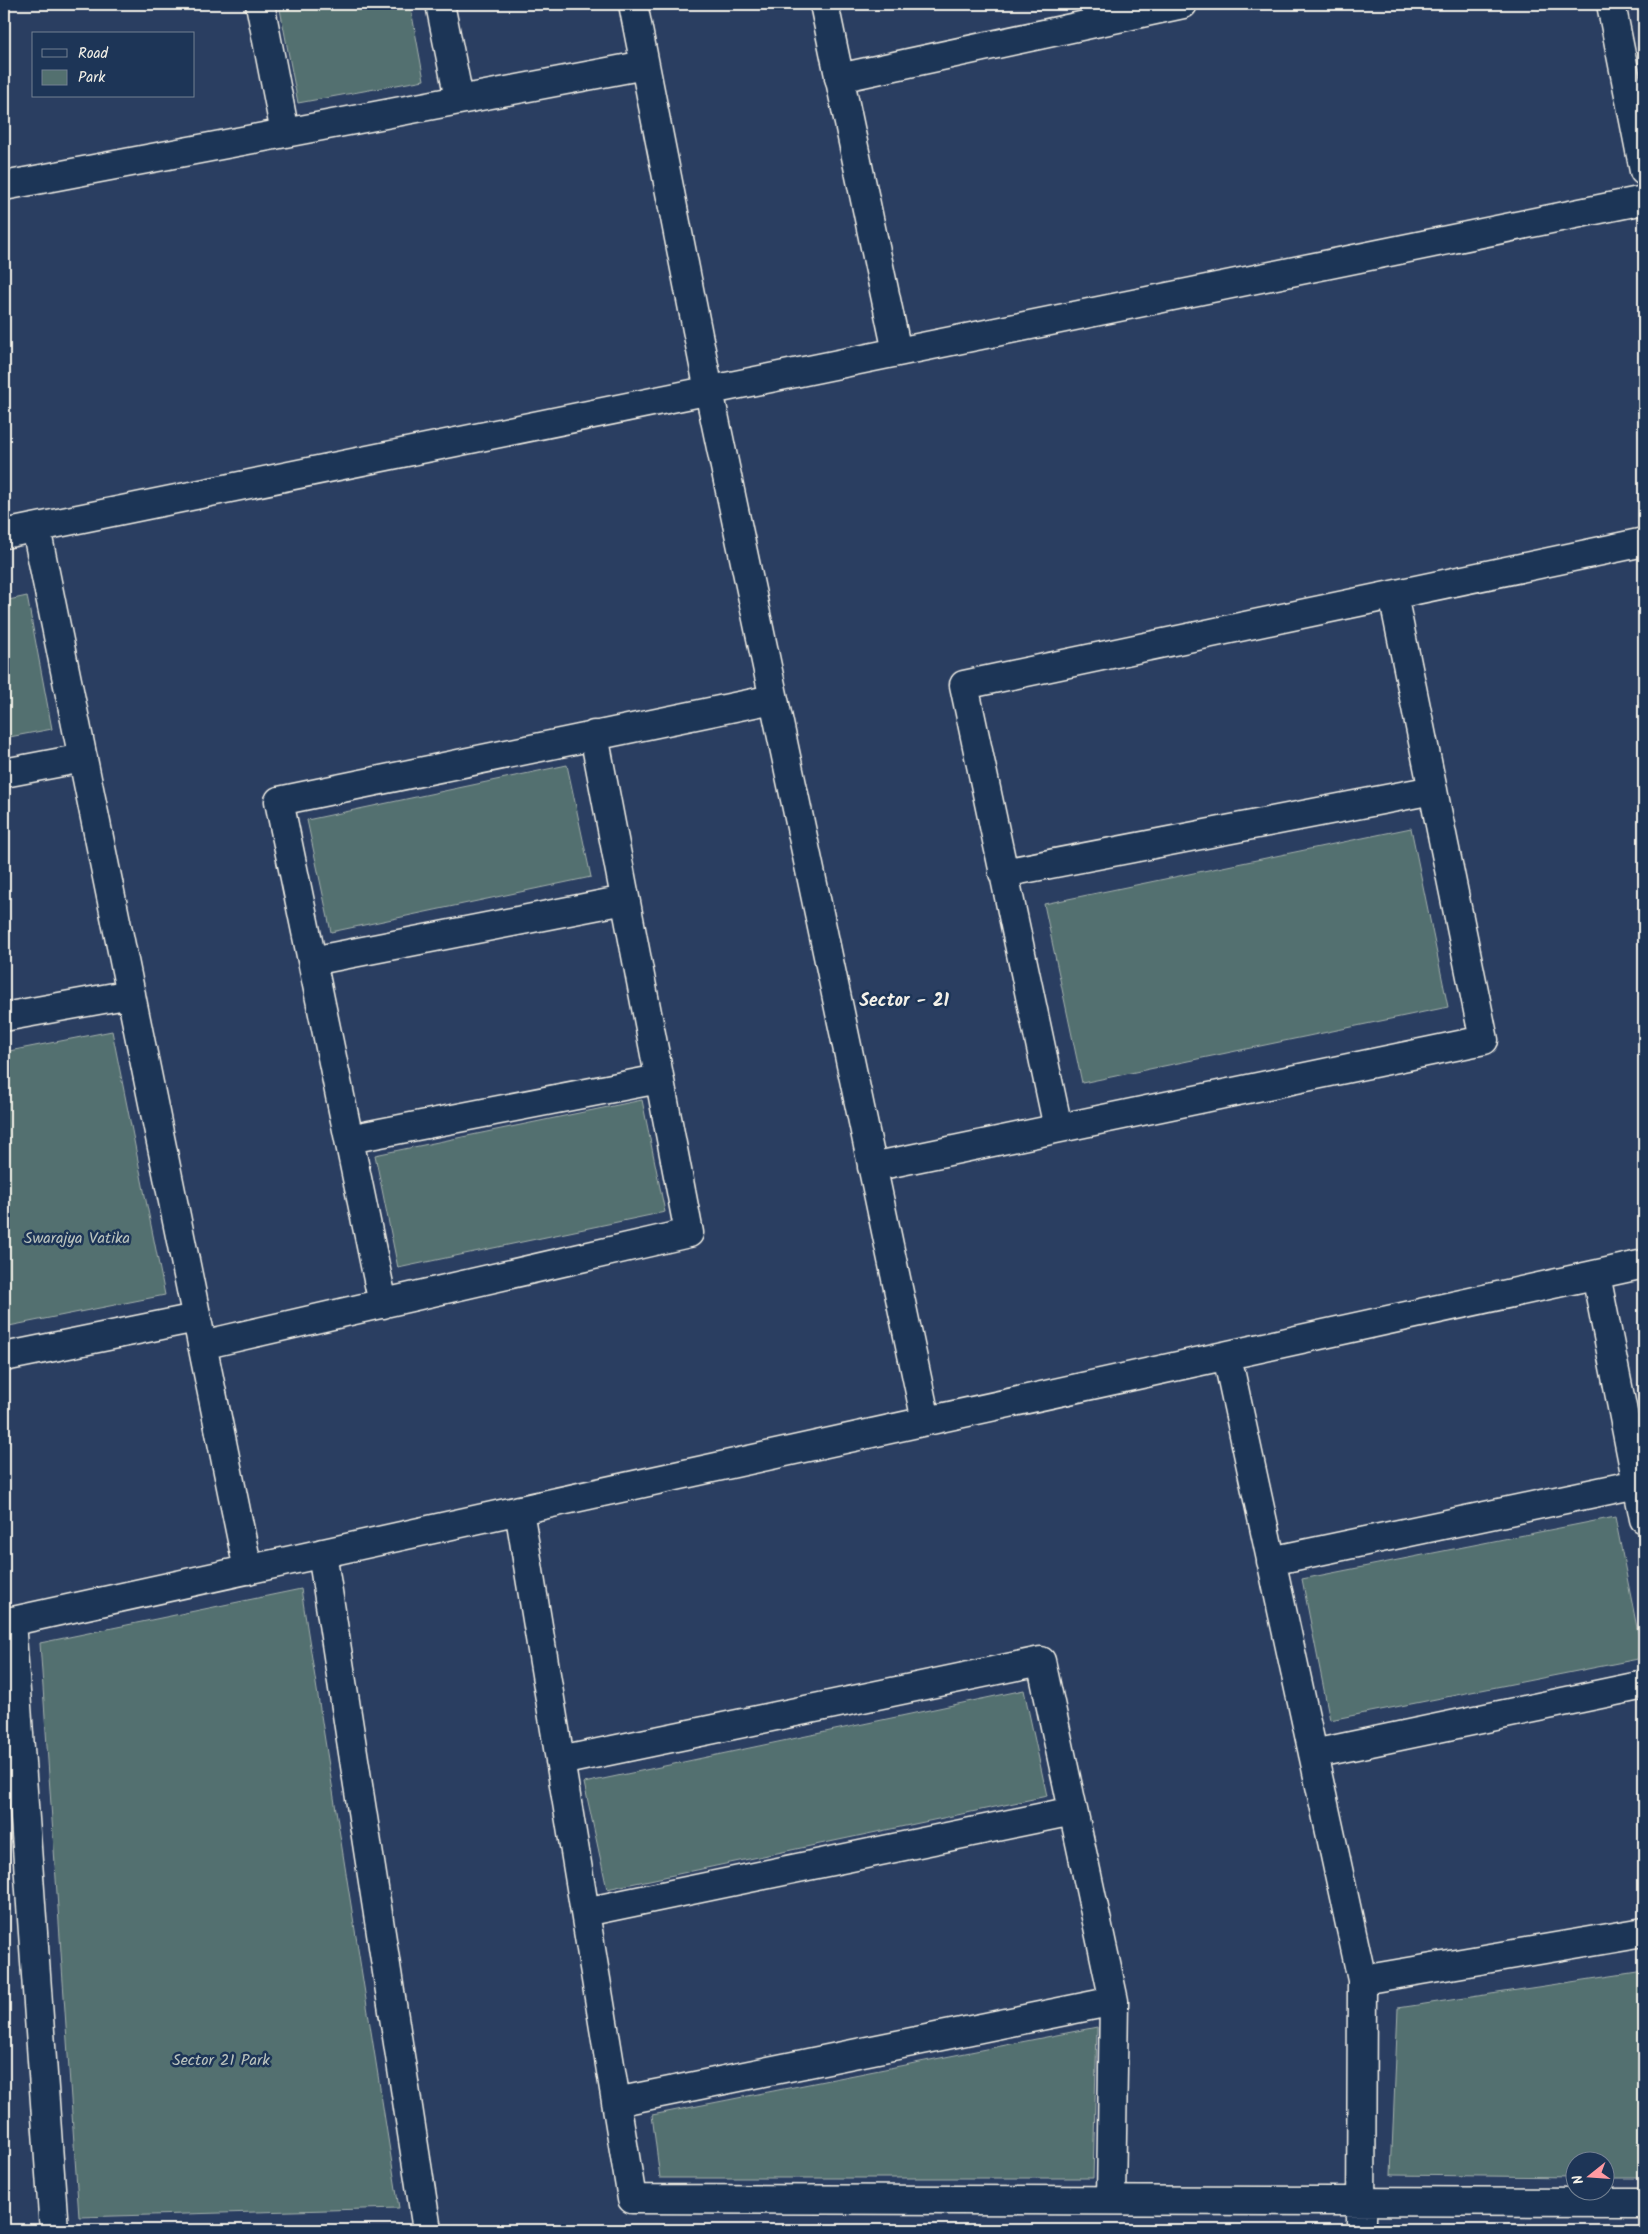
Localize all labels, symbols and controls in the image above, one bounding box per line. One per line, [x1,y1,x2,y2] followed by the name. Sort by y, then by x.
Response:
[32,32,195,98] legend
[78,42,109,66] text: Road
[78,66,106,90] text: Park
[859,987,949,1016] district label: Sector - 21
[24,1226,130,1251] park label: Swarajya Vatika
[172,2048,270,2073] park label: Sector 21 Park
[1566,2152,1616,2202] north arrow
[1567,2172,1590,2187] text: N

